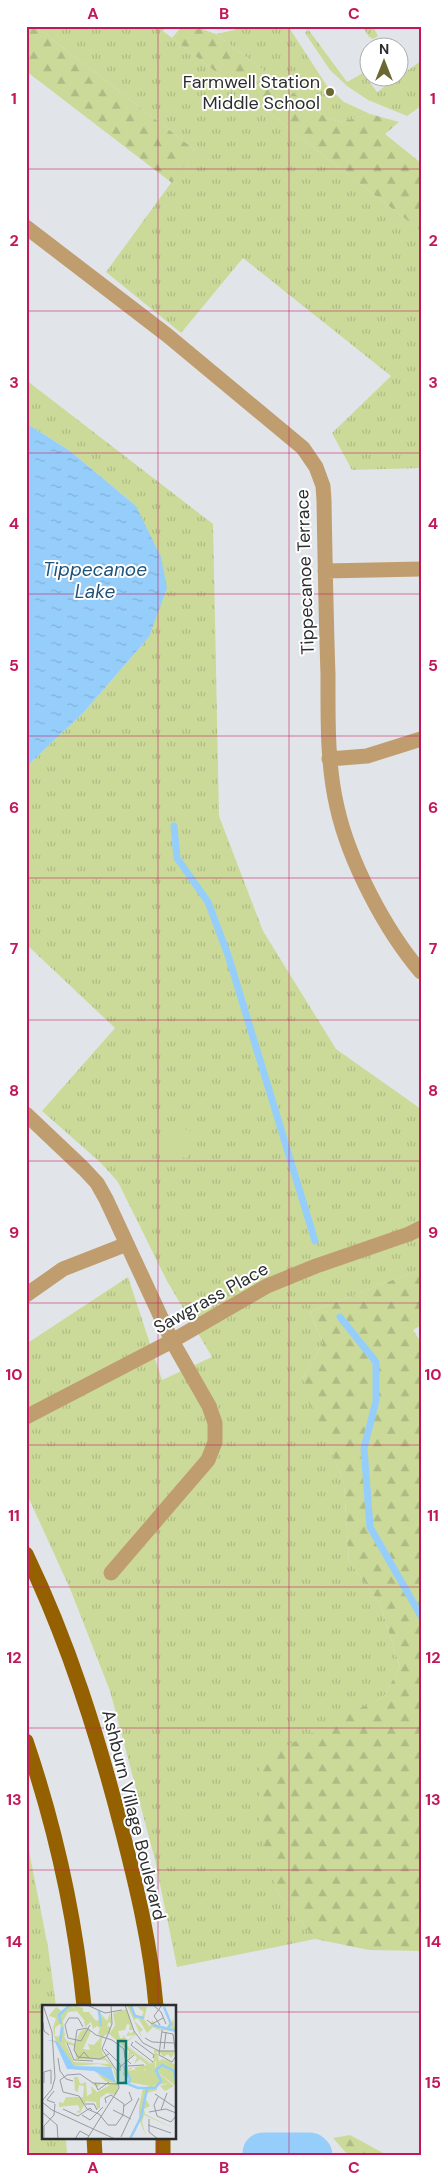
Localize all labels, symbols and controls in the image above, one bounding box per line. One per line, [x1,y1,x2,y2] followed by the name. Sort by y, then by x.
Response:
[87,3,99,24] text: A
[219,3,229,24] text: B
[348,3,360,24] text: C
[360,38,410,88] north arrow
[379,40,389,58] text: N
[183,70,320,115] place label: Farmwell Station Middle School
[324,86,336,98] marker: Farmwell Station Middle School
[11,88,17,109] text: 1
[430,88,436,109] text: 1
[9,230,19,251] text: 2
[428,230,438,251] text: 2
[9,372,19,393] text: 3
[428,372,438,393] text: 3
[290,489,320,655] street label: Tippecanoe Terrace
[9,513,19,534] text: 4
[428,513,438,534] text: 4
[43,557,147,604] water label: Tippecanoe Lake
[9,655,19,676] text: 5
[428,655,438,676] text: 5
[9,797,19,818] text: 6
[428,797,438,818] text: 6
[10,938,19,959] text: 7
[429,938,438,959] text: 7
[9,1080,19,1101] text: 8
[428,1080,438,1101] text: 8
[9,1222,19,1243] text: 9
[428,1222,438,1243] text: 9
[149,1257,273,1339] street label: Sawgrass Place
[5,1364,23,1385] text: 10
[424,1364,442,1385] text: 10
[8,1505,20,1526] text: 11
[427,1505,439,1526] text: 11
[6,1647,22,1668] text: 12
[425,1647,441,1668] text: 12
[96,1707,172,1923] street label: Ashburn Village Boulevard
[6,1789,22,1810] text: 13
[425,1789,441,1810] text: 13
[6,1931,22,1952] text: 14
[425,1931,441,1952] text: 14
[42,2005,176,2138] inset map
[6,2072,22,2093] text: 15
[425,2072,441,2093] text: 15
[87,2157,99,2178] text: A
[219,2157,229,2178] text: B
[348,2157,360,2178] text: C

